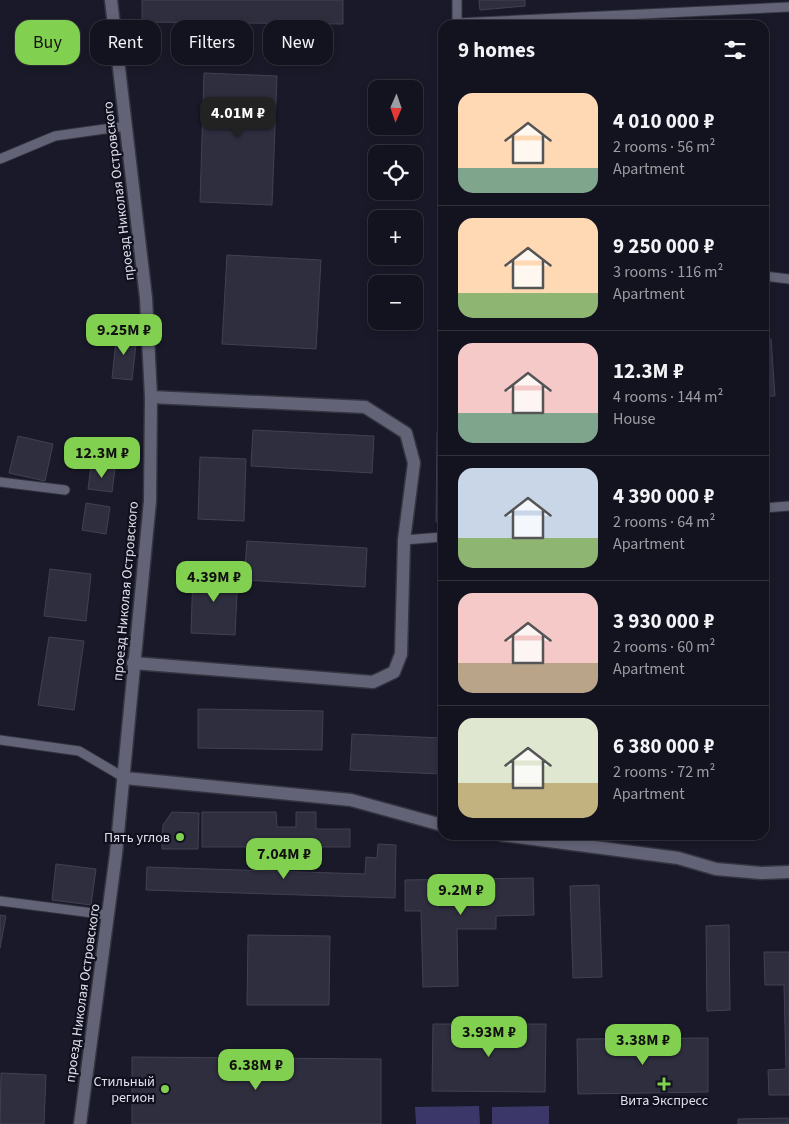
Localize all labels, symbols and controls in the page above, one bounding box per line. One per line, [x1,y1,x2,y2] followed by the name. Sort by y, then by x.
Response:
[15,20,80,65] chip: Buy
[90,20,161,65] chip: Rent
[171,20,253,65] chip: Filters
[263,20,333,65] chip: New
[458,35,535,65] text: 9 homes
[721,36,749,64] icon: filters
[368,80,422,135] north arrow
[368,80,423,330] map controls
[192,96,284,139] pin: 4.01M ₽
[98,100,140,282] street label: проезд Николая Островского
[211,102,265,124] text: 4.01M ₽
[613,106,714,136] text: 4 010 000 ₽
[498,113,558,173] icon: home
[613,136,715,158] text: 2 rooms · 56 m²
[368,145,423,200] button: locate
[613,158,685,180] text: Apartment
[368,210,423,265] button: +
[613,231,714,261] text: 9 250 000 ₽
[498,238,558,298] icon: home
[613,261,723,283] text: 3 rooms · 116 m²
[368,275,423,330] button: −
[613,283,685,305] text: Apartment
[78,314,170,356] pin: 9.25M ₽
[97,319,151,341] text: 9.25M ₽
[613,356,684,386] text: 12.3M ₽
[498,363,558,423] icon: home
[613,386,723,408] text: 4 rooms · 144 m²
[613,408,655,430] text: House
[56,436,148,479] pin: 12.3M ₽
[75,442,129,464] text: 12.3M ₽
[613,481,714,511] text: 4 390 000 ₽
[498,488,558,548] icon: home
[108,500,144,682] street label: проезд Николая Островского
[613,511,715,533] text: 2 rooms · 64 m²
[613,533,685,555] text: Apartment
[168,560,260,603] pin: 4.39M ₽
[187,566,241,588] text: 4.39M ₽
[613,606,714,636] text: 3 930 000 ₽
[498,613,558,673] icon: home
[613,636,715,658] text: 2 rooms · 60 m²
[613,658,685,680] text: Apartment
[613,731,714,761] text: 6 380 000 ₽
[498,738,558,798] icon: home
[613,761,715,783] text: 2 rooms · 72 m²
[613,783,685,805] text: Apartment
[104,828,170,848] place label: Пять углов
[174,831,186,843] marker: Пять углов
[238,838,330,880] pin: 7.04M ₽
[257,843,311,865] text: 7.04M ₽
[420,874,502,916] pin: 9.2M ₽
[438,879,484,901] text: 9.2M ₽
[61,902,105,1084] street label: проезд Николая Островского
[443,1016,535,1058] pin: 3.93M ₽
[462,1021,516,1043] text: 3.93M ₽
[597,1024,689,1066] pin: 3.38M ₽
[616,1029,670,1051] text: 3.38M ₽
[210,1048,302,1091] pin: 6.38M ₽
[229,1054,283,1076] text: 6.38M ₽
[94,1072,155,1108] place label: Стильный регион
[658,1078,670,1090] marker: Вита Экспресс
[159,1083,171,1095] marker: Стильный регион
[620,1091,709,1111] place label: Вита Экспресс

